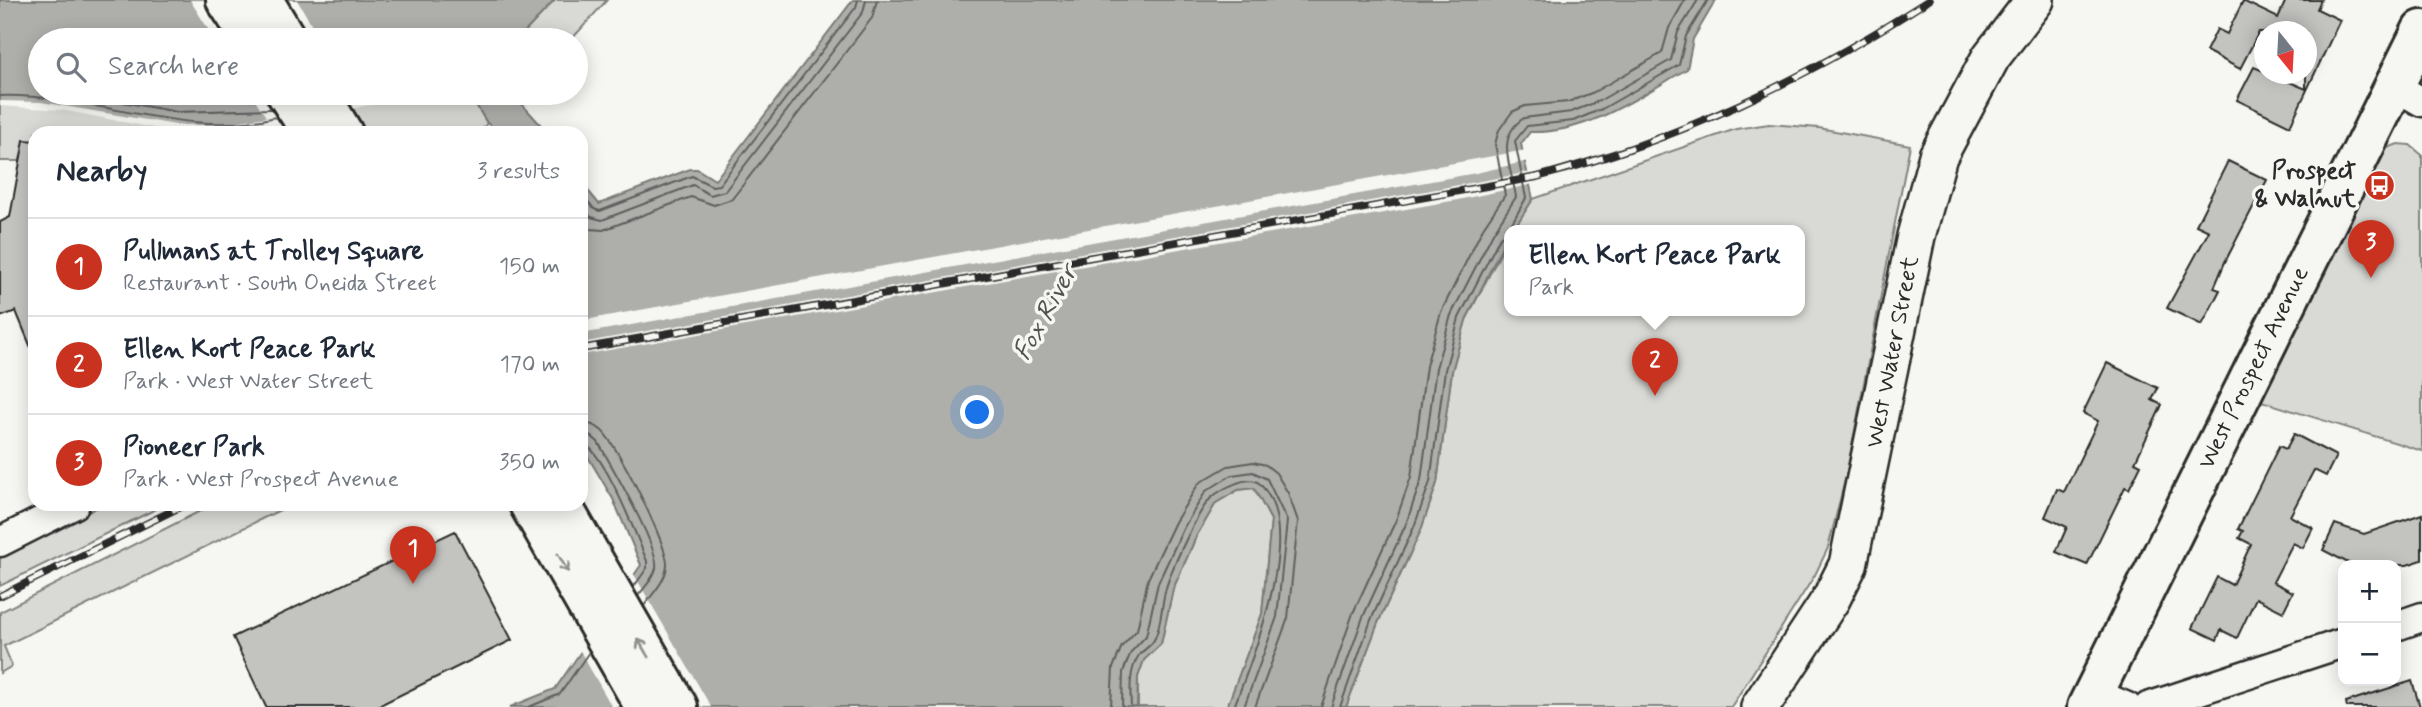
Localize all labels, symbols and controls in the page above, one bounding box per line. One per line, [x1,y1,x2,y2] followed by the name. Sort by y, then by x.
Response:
[2254,21,2317,84] north arrow
[28,28,588,105] search box
[52,48,90,86] icon: search
[108,50,239,84] text: Search here
[56,152,147,191] text: Nearby
[2255,156,2357,215] place label: Prospect & Walnut
[477,157,560,187] text: 3 results
[2362,168,2396,202] bus stop icon: Prospect & Walnut
[2348,220,2394,278] pin: 3
[1504,225,1805,316] popup
[123,235,423,269] text: Pullmans at Trolley Square
[1528,239,1781,273] text: Ellen Kort Peace Park
[74,252,84,282] text: 1
[499,252,560,282] text: 150 m
[1859,253,1927,451] street label: West Water Street
[1006,257,1088,367] water label: Fox River
[2191,261,2317,474] street label: West Prospect Avenue
[123,269,437,299] text: Restaurant · South Oneida Street
[1528,273,1574,303] text: Park
[123,333,376,367] text: Ellen Kort Peace Park
[1632,338,1678,396] pin: 2
[73,350,85,380] text: 2
[500,350,560,380] text: 170 m
[123,367,373,397] text: Park · West Water Street
[960,395,994,429] your location
[123,431,265,465] text: Pioneer Park
[74,448,84,478] text: 3
[499,448,560,478] text: 350 m
[123,465,399,495] text: Park · West Prospect Avenue
[390,526,436,584] pin: 1
[556,553,570,573] one-way arrow
[2338,560,2401,686] map controls
[2338,560,2401,623] button: +
[2338,623,2401,686] button: −
[636,638,650,658] one-way arrow

